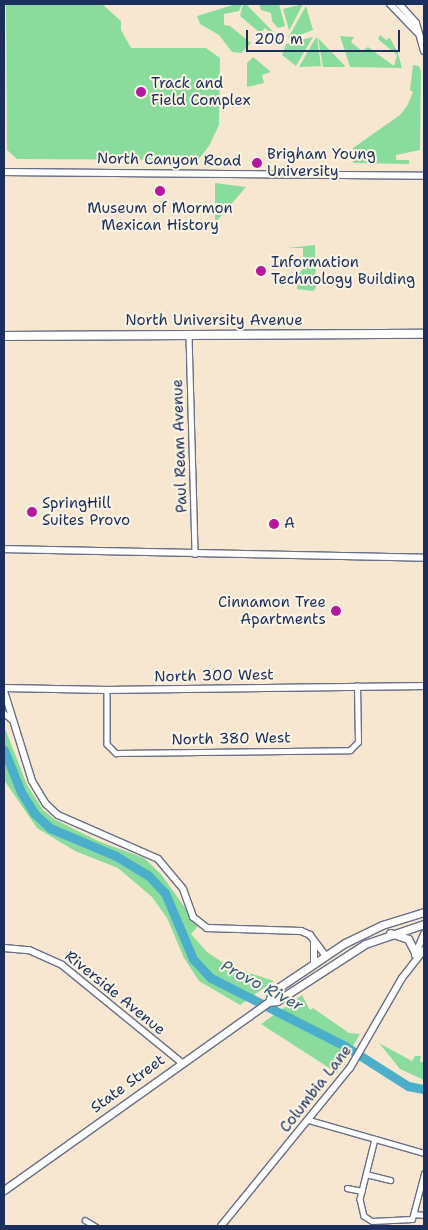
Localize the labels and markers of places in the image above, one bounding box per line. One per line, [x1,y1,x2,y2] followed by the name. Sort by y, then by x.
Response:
[151,74,250,109] place label: Track and Field Complex
[135,86,147,98] marker: Track and Field Complex
[267,145,376,180] place label: Brigham Young University
[251,157,263,169] marker: Brigham Young University
[154,185,166,197] marker: Museum of Mormon Mexican History
[87,199,233,234] place label: Museum of Mormon Mexican History
[271,253,415,288] place label: Information Technology Building
[255,265,267,277] marker: Information Technology Building
[42,494,130,529] place label: SpringHill Suites Provo
[26,506,38,518] marker: SpringHill Suites Provo
[284,515,295,533] place label: A
[268,518,280,530] marker: A
[218,593,326,628] place label: Cinnamon Tree Apartments
[330,605,342,617] marker: Cinnamon Tree Apartments

